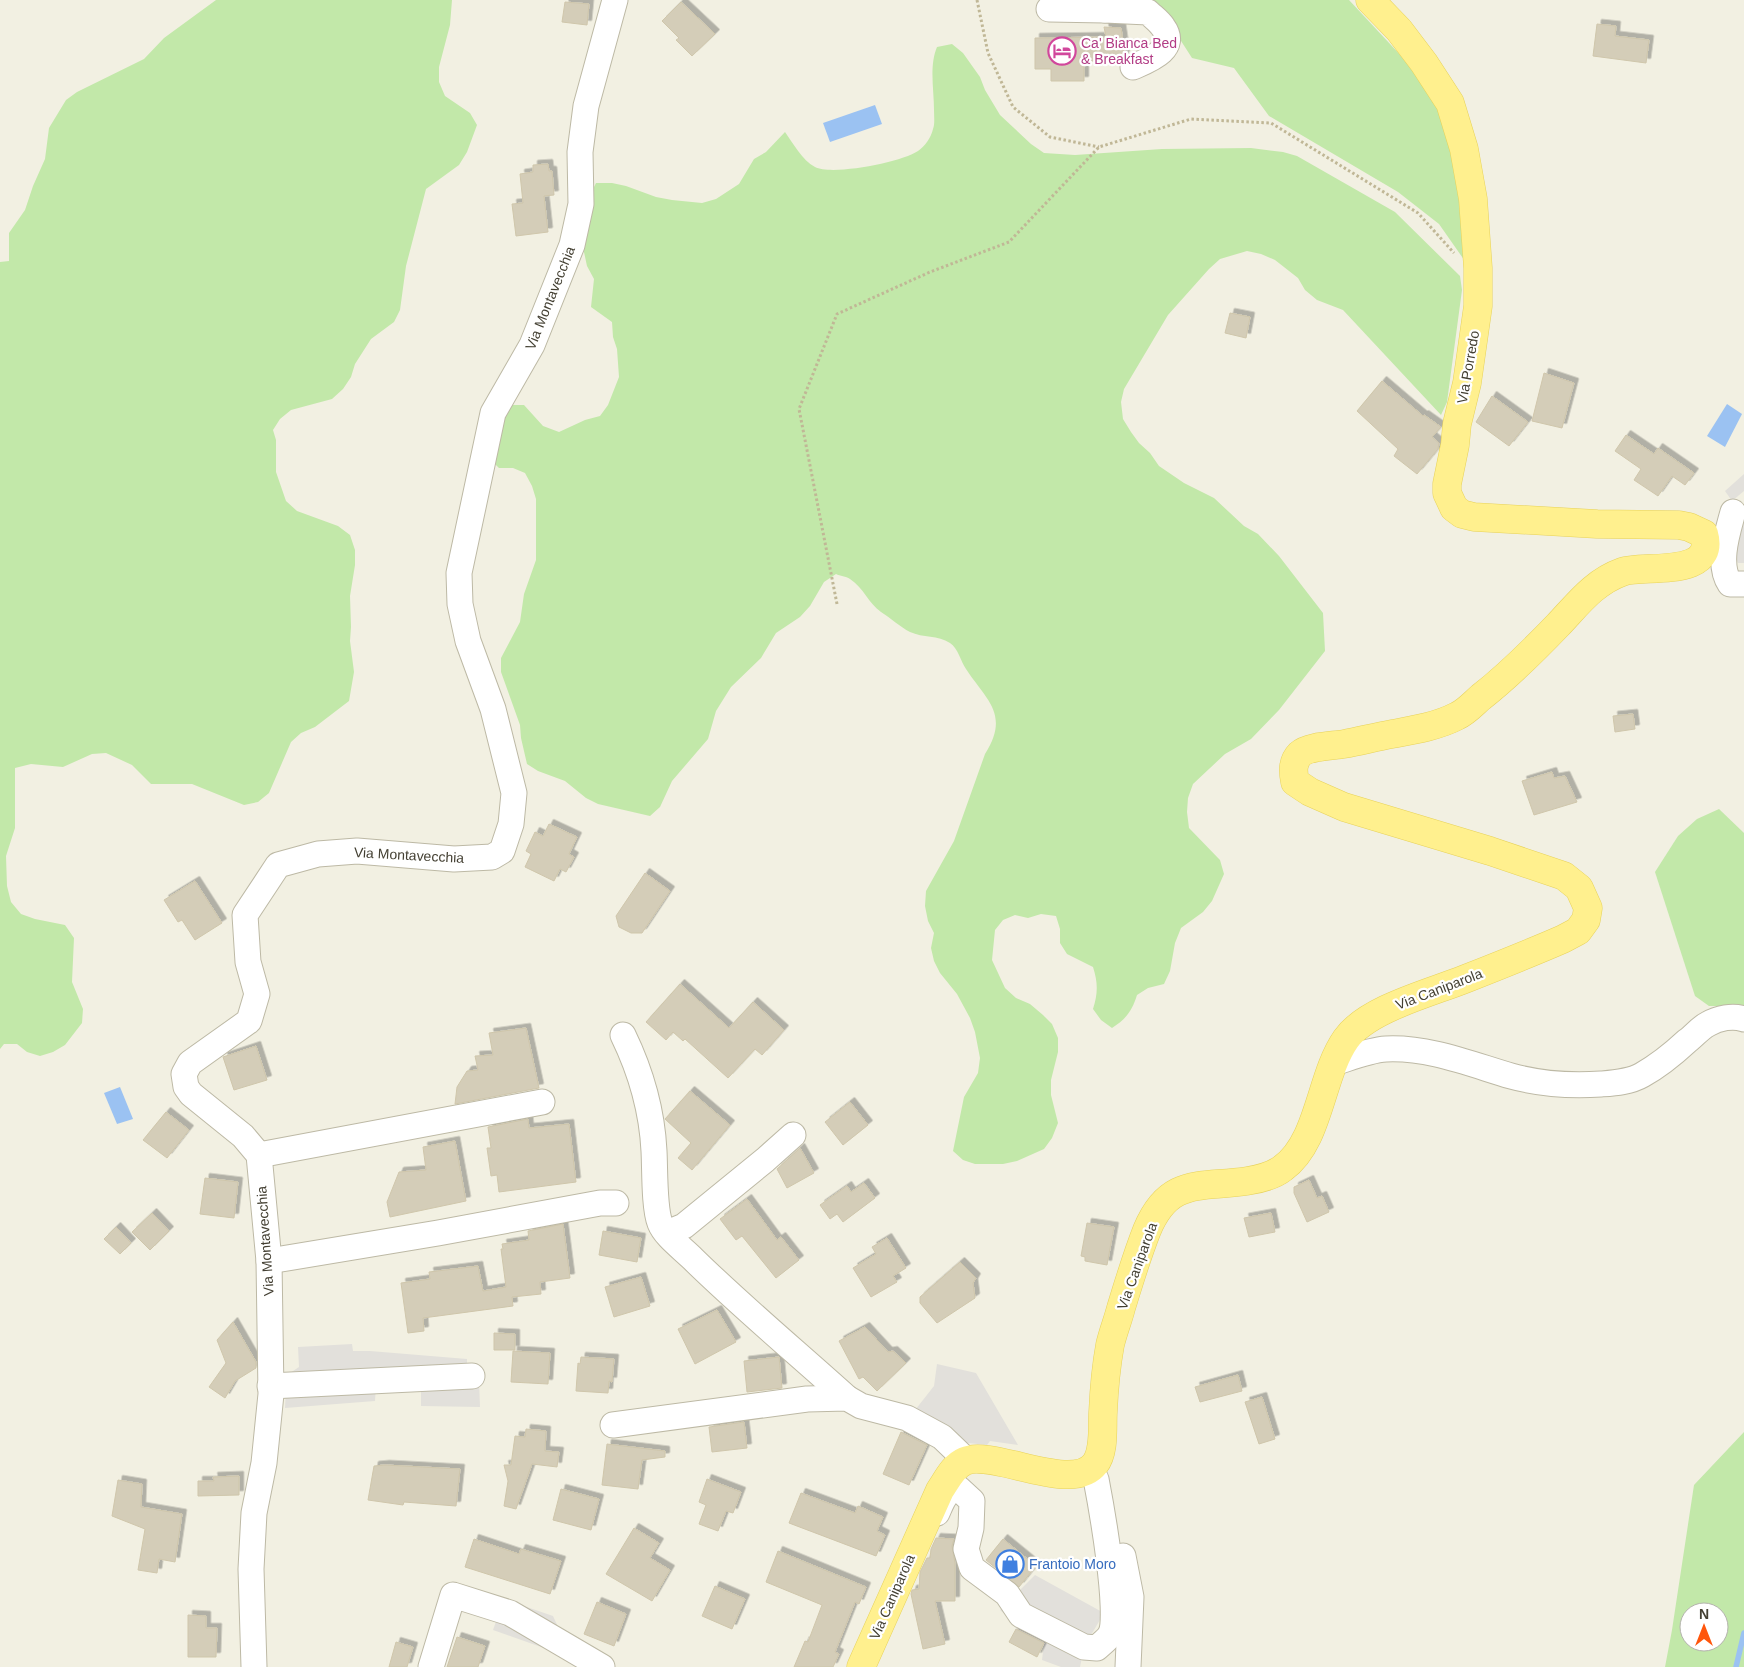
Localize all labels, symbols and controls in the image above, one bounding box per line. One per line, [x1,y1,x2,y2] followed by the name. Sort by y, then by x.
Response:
[1081,35,1177,67] place label: Ca' Bianca Bed & Breakfast
[1047,36,1077,66] hotel icon: Ca' Bianca Bed & Breakfast
[522,244,578,352] street label: Via Montavecchia
[1454,329,1482,405] street label: Via Porredo
[354,844,465,866] street label: Via Montavecchia
[1393,965,1485,1013] street label: Via Caniparola
[253,1185,277,1297] street label: Via Montavecchia
[1114,1220,1160,1312] street label: Via Caniparola
[995,1549,1025,1579] shop icon: Frantoio Moro
[866,1552,918,1642] street label: Via Caniparola
[1029,1556,1116,1572] place label: Frantoio Moro
[1679,1602,1729,1652] north arrow
[1699,1606,1709,1622] text: N

